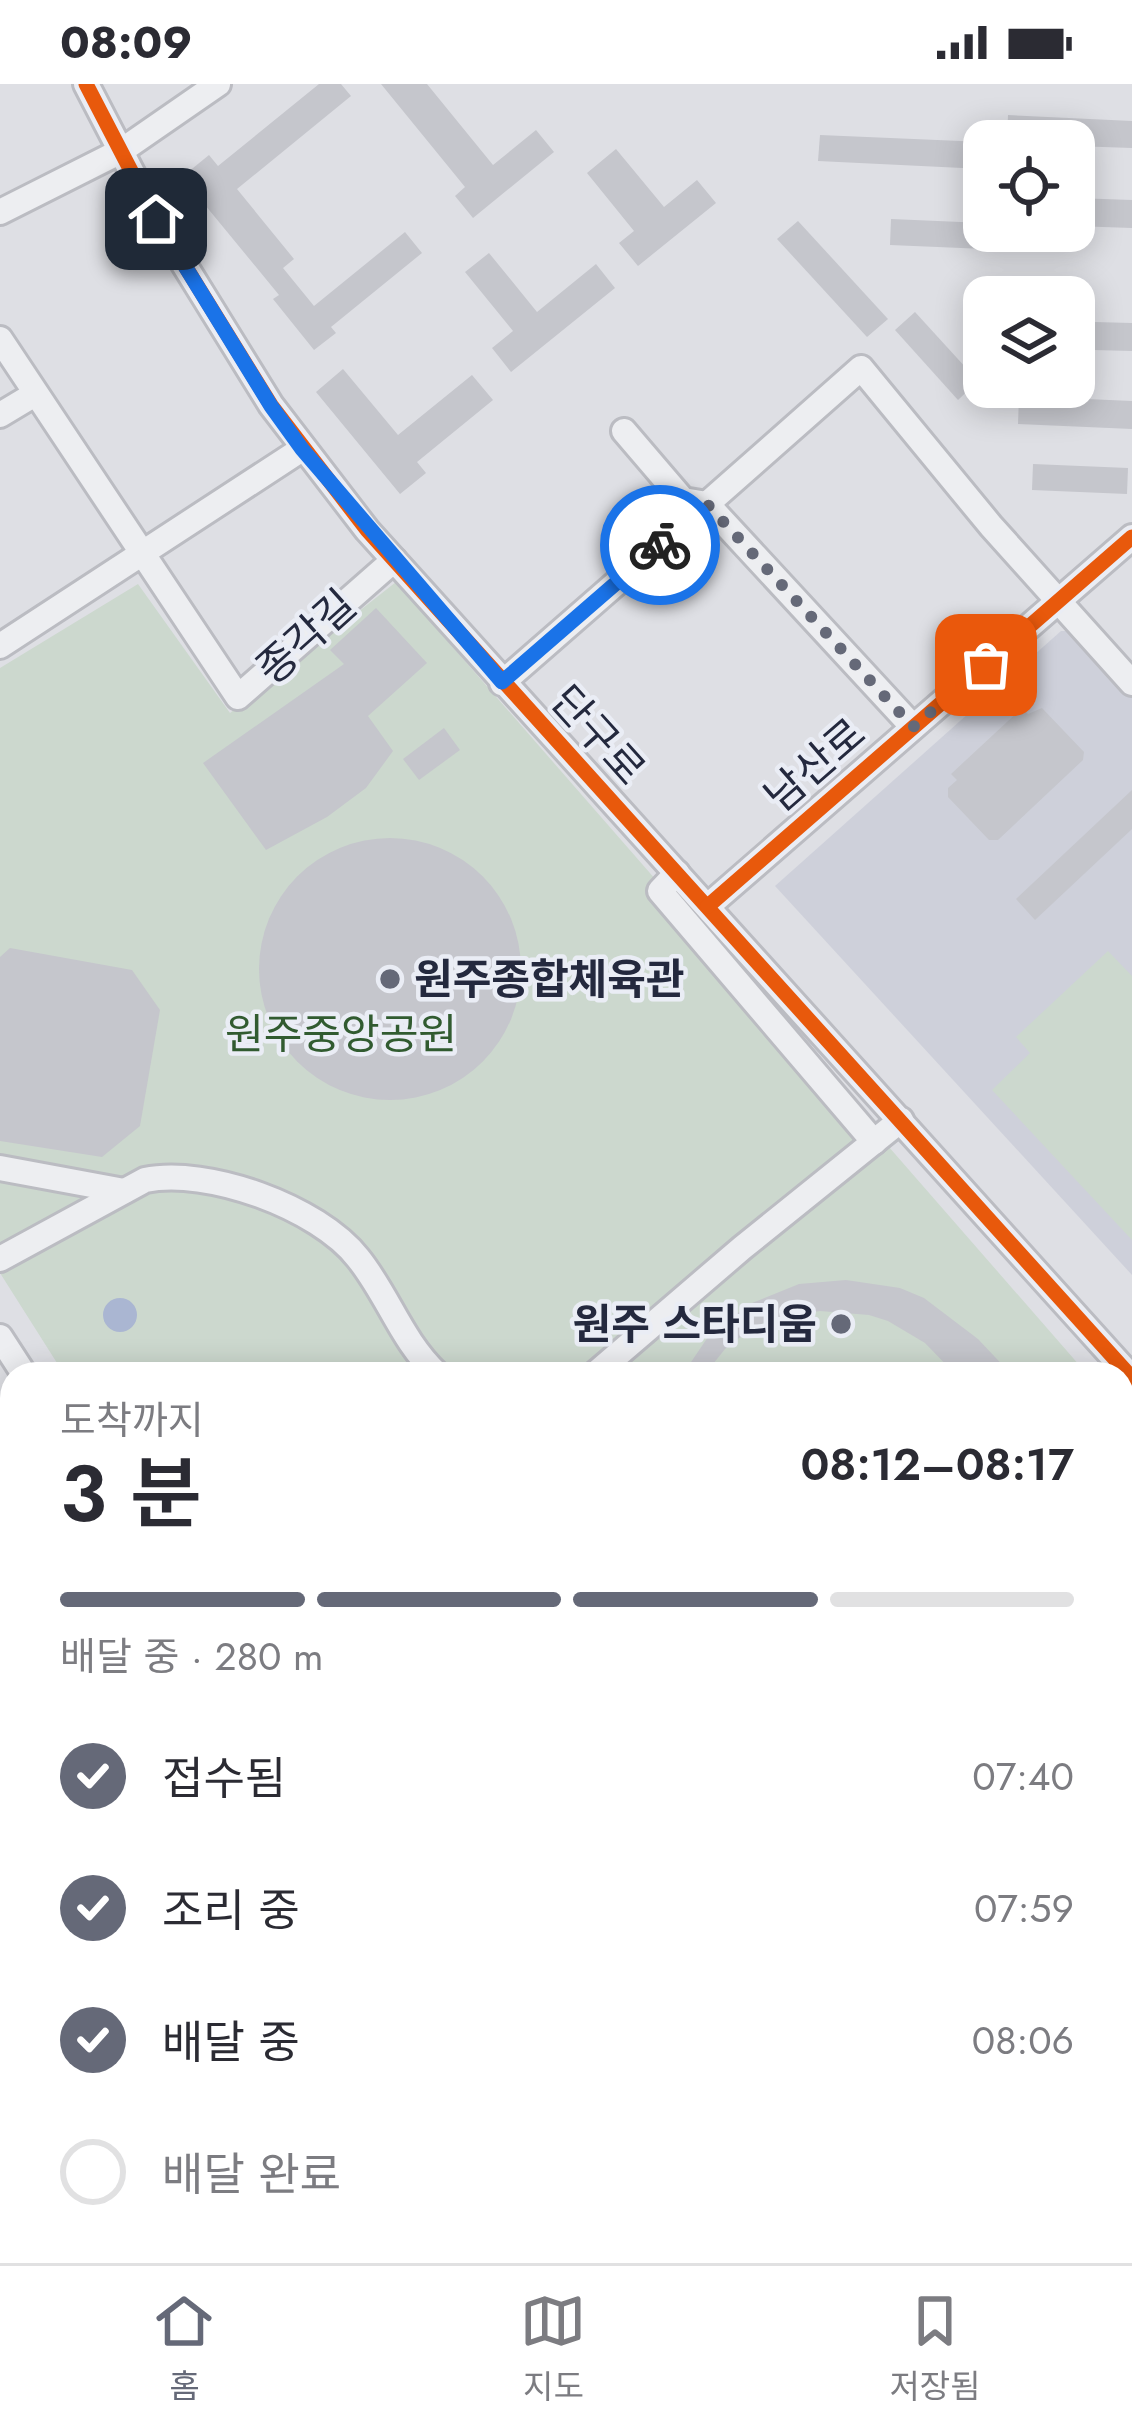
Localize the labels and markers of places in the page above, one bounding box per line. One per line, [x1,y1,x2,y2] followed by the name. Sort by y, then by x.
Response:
[105,168,207,270] pin
[935,614,1037,716] pin
[414,949,684,1010] place label: 원주종합체육관
[377,966,403,992] marker: 원주종합체육관
[573,1294,817,1355] place label: 원주 스타디움
[828,1311,854,1337] marker: 원주 스타디움

